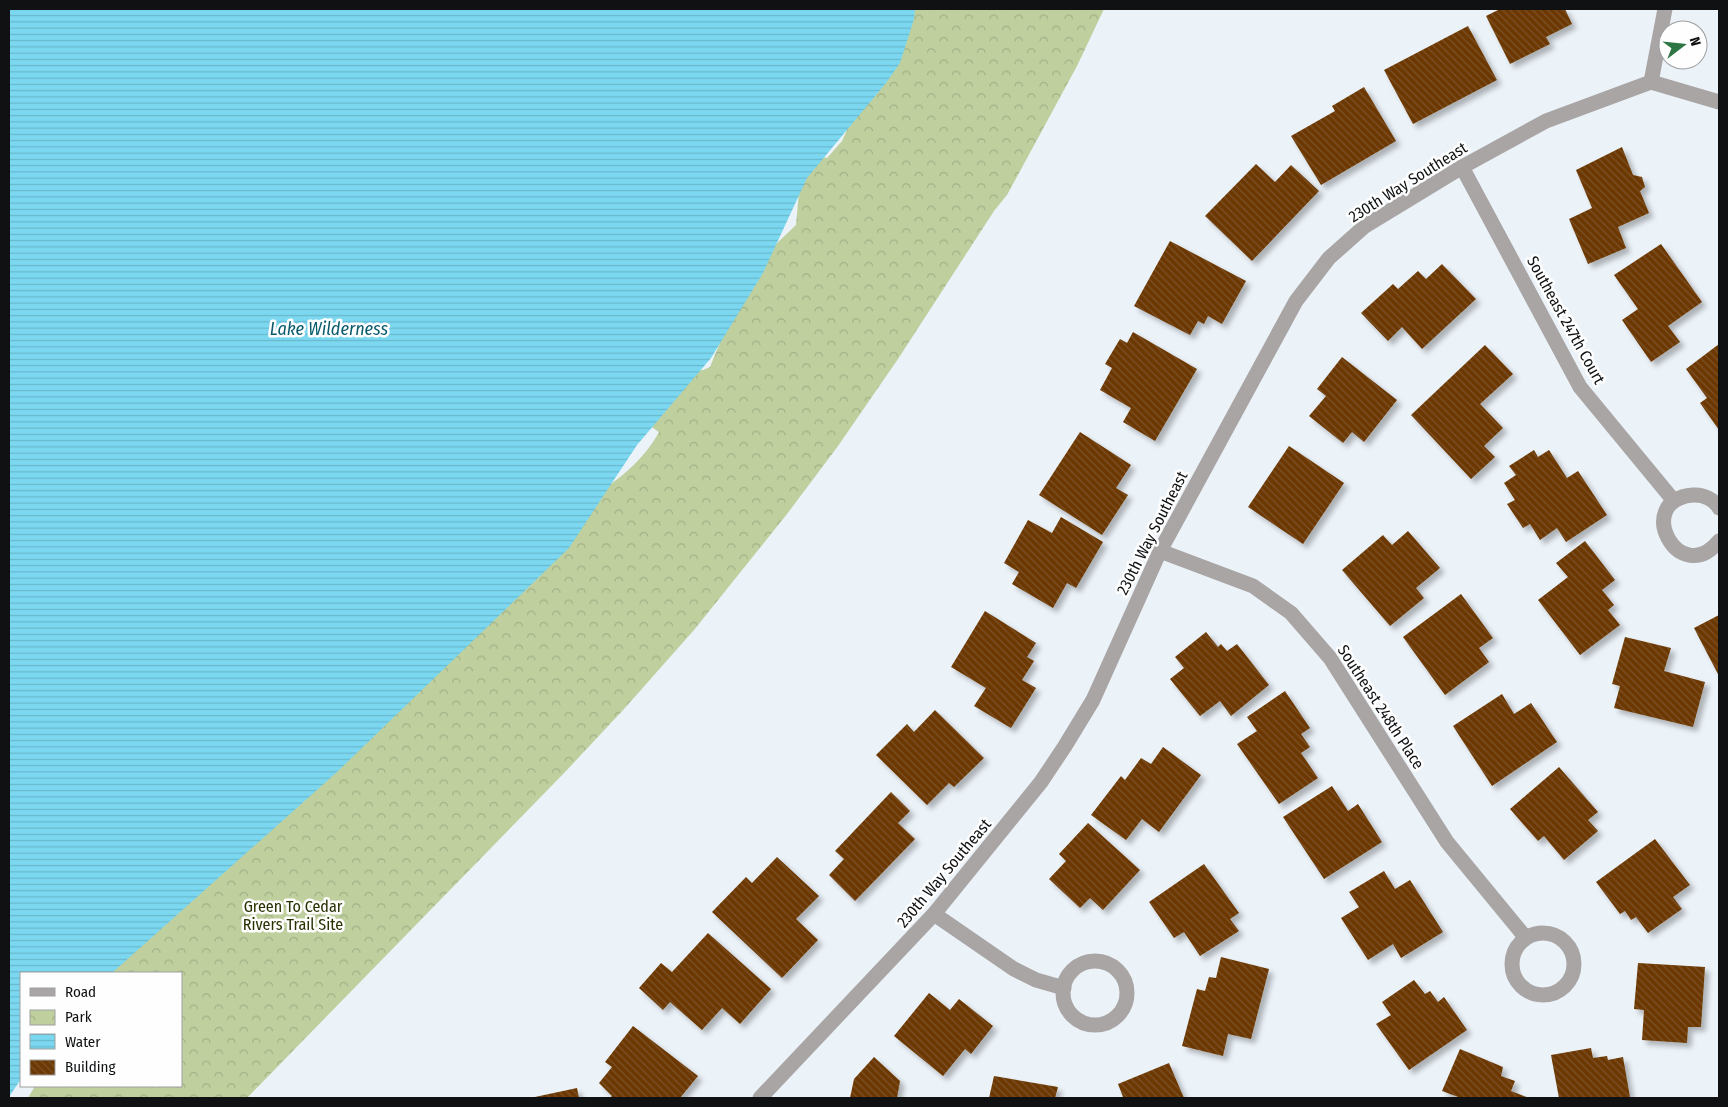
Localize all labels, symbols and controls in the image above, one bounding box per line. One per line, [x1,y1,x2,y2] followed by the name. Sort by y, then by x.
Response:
[1658,20,1708,70] north arrow
[1686,35,1704,48] text: N
[1345,138,1471,226] street label: 230th Way Southeast
[1523,253,1609,388] street label: Southeast 247th Court
[270,318,389,340] water label: Lake Wilderness
[1113,467,1192,598] street label: 230th Way Southeast
[1334,641,1428,773] street label: Southeast 248th Place
[893,814,995,931] street label: 230th Way Southeast
[243,897,343,934] park label: Green To Cedar Rivers Trail Site
[20,972,182,1087] legend
[65,983,96,1001] text: Road
[65,1008,92,1026] text: Park
[65,1033,101,1051] text: Water
[65,1058,116,1076] text: Building

